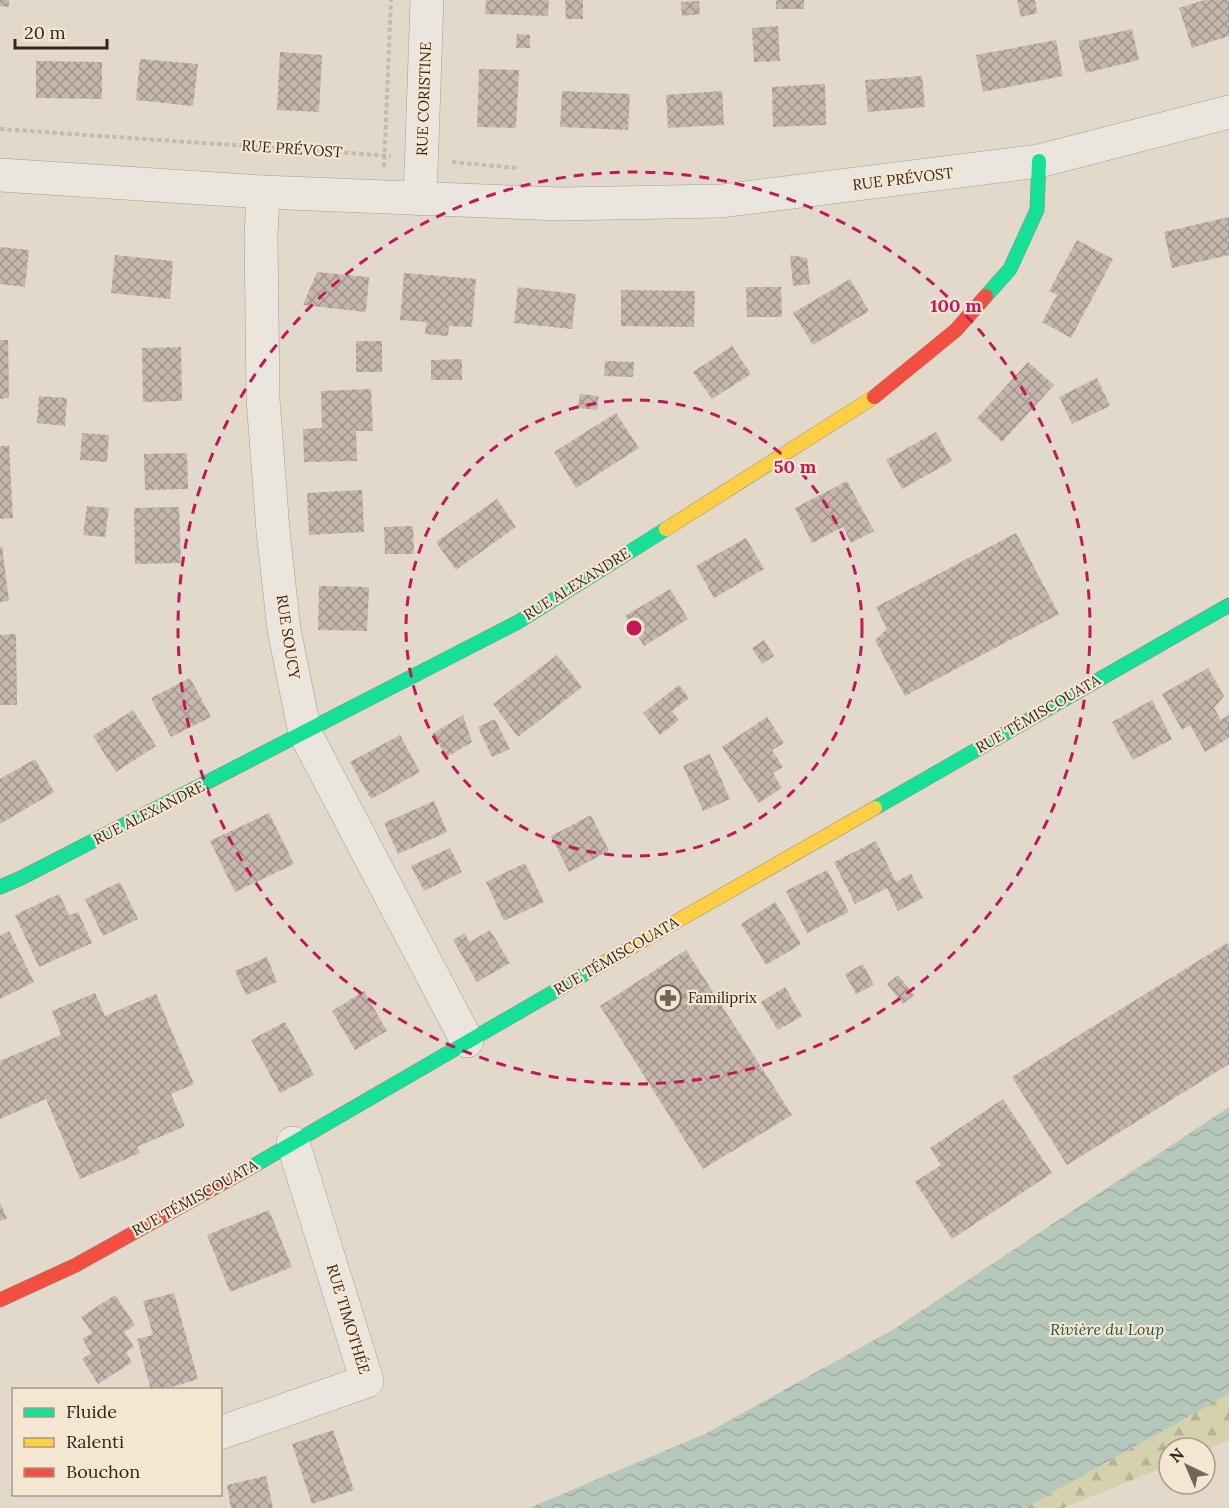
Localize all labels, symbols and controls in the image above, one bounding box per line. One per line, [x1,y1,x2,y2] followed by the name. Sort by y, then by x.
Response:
[15,12,106,50] scale bar
[24,21,66,44] text: 20 m
[412,41,435,157] street label: RUE CORISTINE
[241,135,344,162] street label: RUE PRÉVOST
[852,163,955,194] street label: RUE PRÉVOST
[930,294,982,317] text: 100 m
[774,455,817,478] text: 50 m
[520,543,634,624] street label: RUE ALEXANDRE
[272,593,305,681] street label: RUE SOUCY
[624,618,644,638] centre of rings
[972,670,1104,757] street label: RUE TÉMISCOUATA
[90,776,208,849] street label: RUE ALEXANDRE
[550,912,682,999] street label: RUE TÉMISCOUATA
[653,983,683,1013] pharmacy icon: Familiprix
[688,988,757,1007] place label: Familiprix
[128,1155,262,1240] street label: RUE TÉMISCOUATA
[323,1262,374,1376] street label: RUE TIMOTHÉE
[1050,1319,1164,1339] water label: Rivière du Loup
[12,1388,222,1496] legend
[66,1400,117,1423] text: Fluide
[66,1430,124,1453] text: Ralenti
[1157,1436,1217,1496] north arrow
[1165,1444,1188,1467] text: N
[66,1460,140,1483] text: Bouchon

